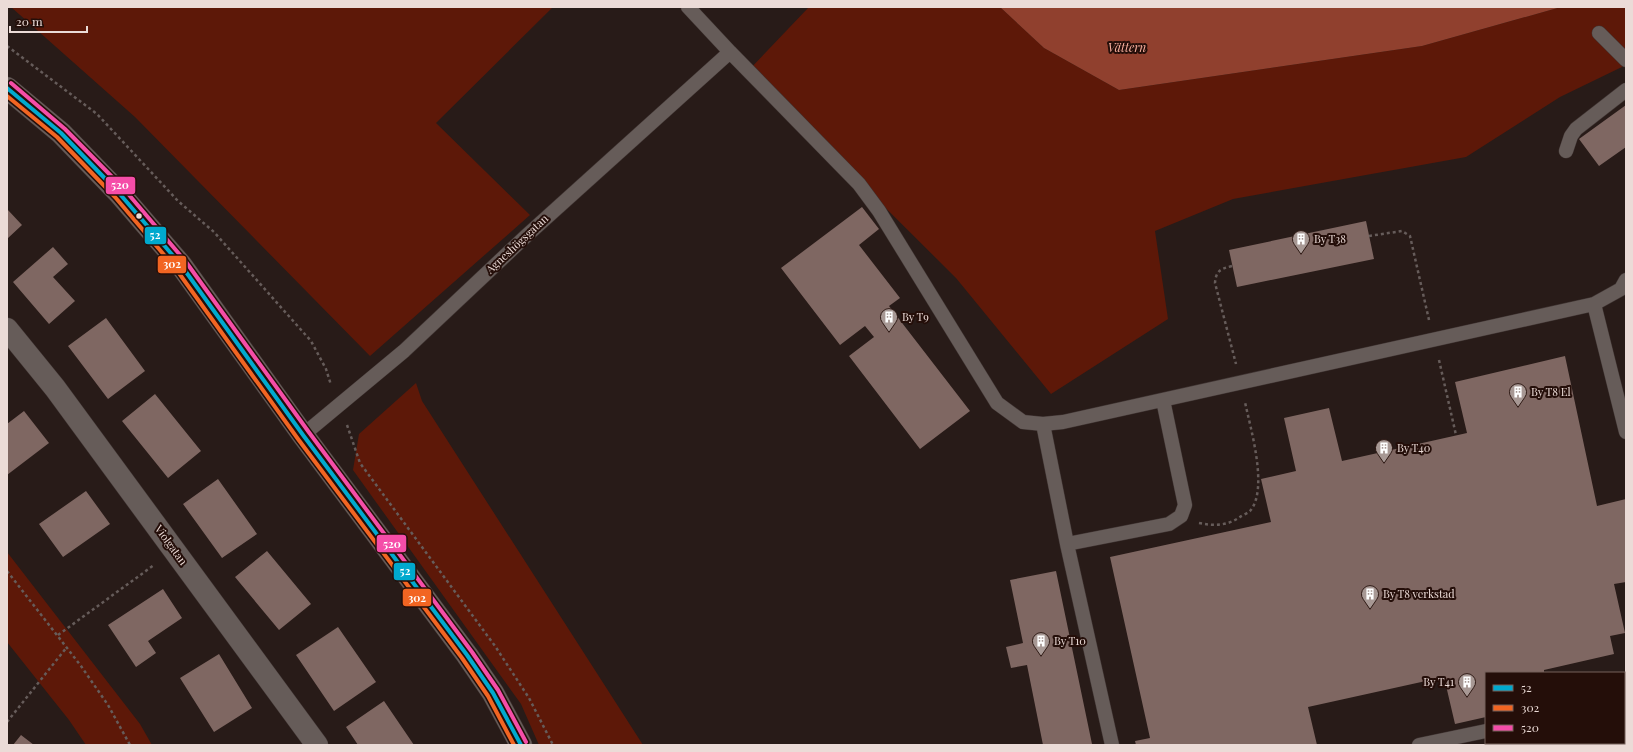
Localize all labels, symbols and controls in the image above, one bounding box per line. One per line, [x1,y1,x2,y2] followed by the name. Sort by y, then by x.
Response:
[10,8,87,34] scale bar
[16,13,43,29] text: 20 m
[1108,39,1146,55] water label: Vättern
[105,176,136,195] line badge: 520
[111,177,129,192] text: 520
[134,211,144,221] unlabelled marker
[482,211,551,277] street label: Agneshögsgatan
[144,226,167,245] line badge: 52
[150,227,161,242] text: 52
[1291,229,1311,254] building icon: By T38
[1314,231,1346,246] place label: By T38
[157,255,187,274] line badge: 302
[163,256,181,271] text: 302
[879,307,899,332] building icon: By T9
[902,309,929,324] place label: By T9
[1508,382,1528,407] building icon: By T8 El
[1531,384,1571,399] place label: By T8 El
[1374,438,1394,463] building icon: By T40
[1397,440,1431,455] place label: By T40
[151,521,191,568] street label: Violgatan
[376,534,407,553] line badge: 520
[383,536,401,551] text: 520
[393,562,416,581] line badge: 52
[400,563,411,578] text: 52
[1360,584,1380,609] building icon: By T8 verkstad
[1383,586,1455,601] place label: By T8 verkstad
[402,588,432,607] line badge: 302
[408,590,426,605] text: 302
[1031,631,1051,656] building icon: By T10
[1054,633,1086,648] place label: By T10
[1457,672,1477,697] building icon: By T41
[1485,672,1625,744] legend
[1423,674,1454,689] place label: By T41
[1521,679,1532,695] text: 52
[1521,699,1540,715] text: 302
[1521,719,1539,735] text: 520

